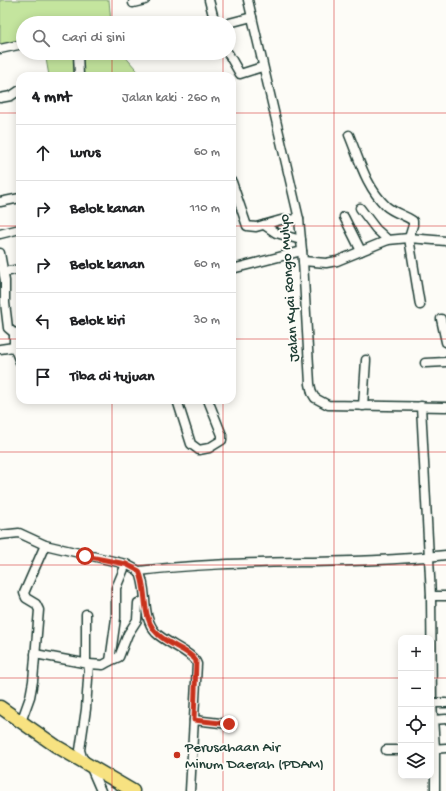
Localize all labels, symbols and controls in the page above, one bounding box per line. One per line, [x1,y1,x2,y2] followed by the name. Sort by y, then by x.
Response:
[16,16,236,60] search box
[30,27,52,49] icon: search
[62,29,125,47] text: Cari di sini
[32,88,71,108] text: 4 mnt
[122,91,220,106] text: Jalan kaki · 260 m
[32,142,54,164] icon: ahead
[70,144,100,162] text: Lurus
[194,145,220,160] text: 60 m
[32,198,54,220] icon: right
[70,200,144,218] text: Belok kanan
[190,201,220,216] text: 110 m
[276,213,304,362] street label: Jalan Kyai Rongo Mulyo
[32,254,54,276] icon: right
[70,256,144,274] text: Belok kanan
[194,257,220,272] text: 60 m
[32,310,54,332] icon: left
[70,312,125,330] text: Belok kiri
[194,313,220,328] text: 30 m
[32,366,54,388] icon: arrive
[70,368,154,386] text: Tiba di tujuan
[76,547,94,565] route start
[398,635,434,779] map controls
[398,635,434,671] button: +
[398,671,434,707] button: −
[398,707,434,743] button: locate
[220,715,238,733] route end
[184,739,324,774] place label: Perusahaan Air Minum Daerah (PDAM)
[398,743,434,779] button: layers
[172,750,182,760] marker: Perusahaan Air Minum Daerah (PDAM)

